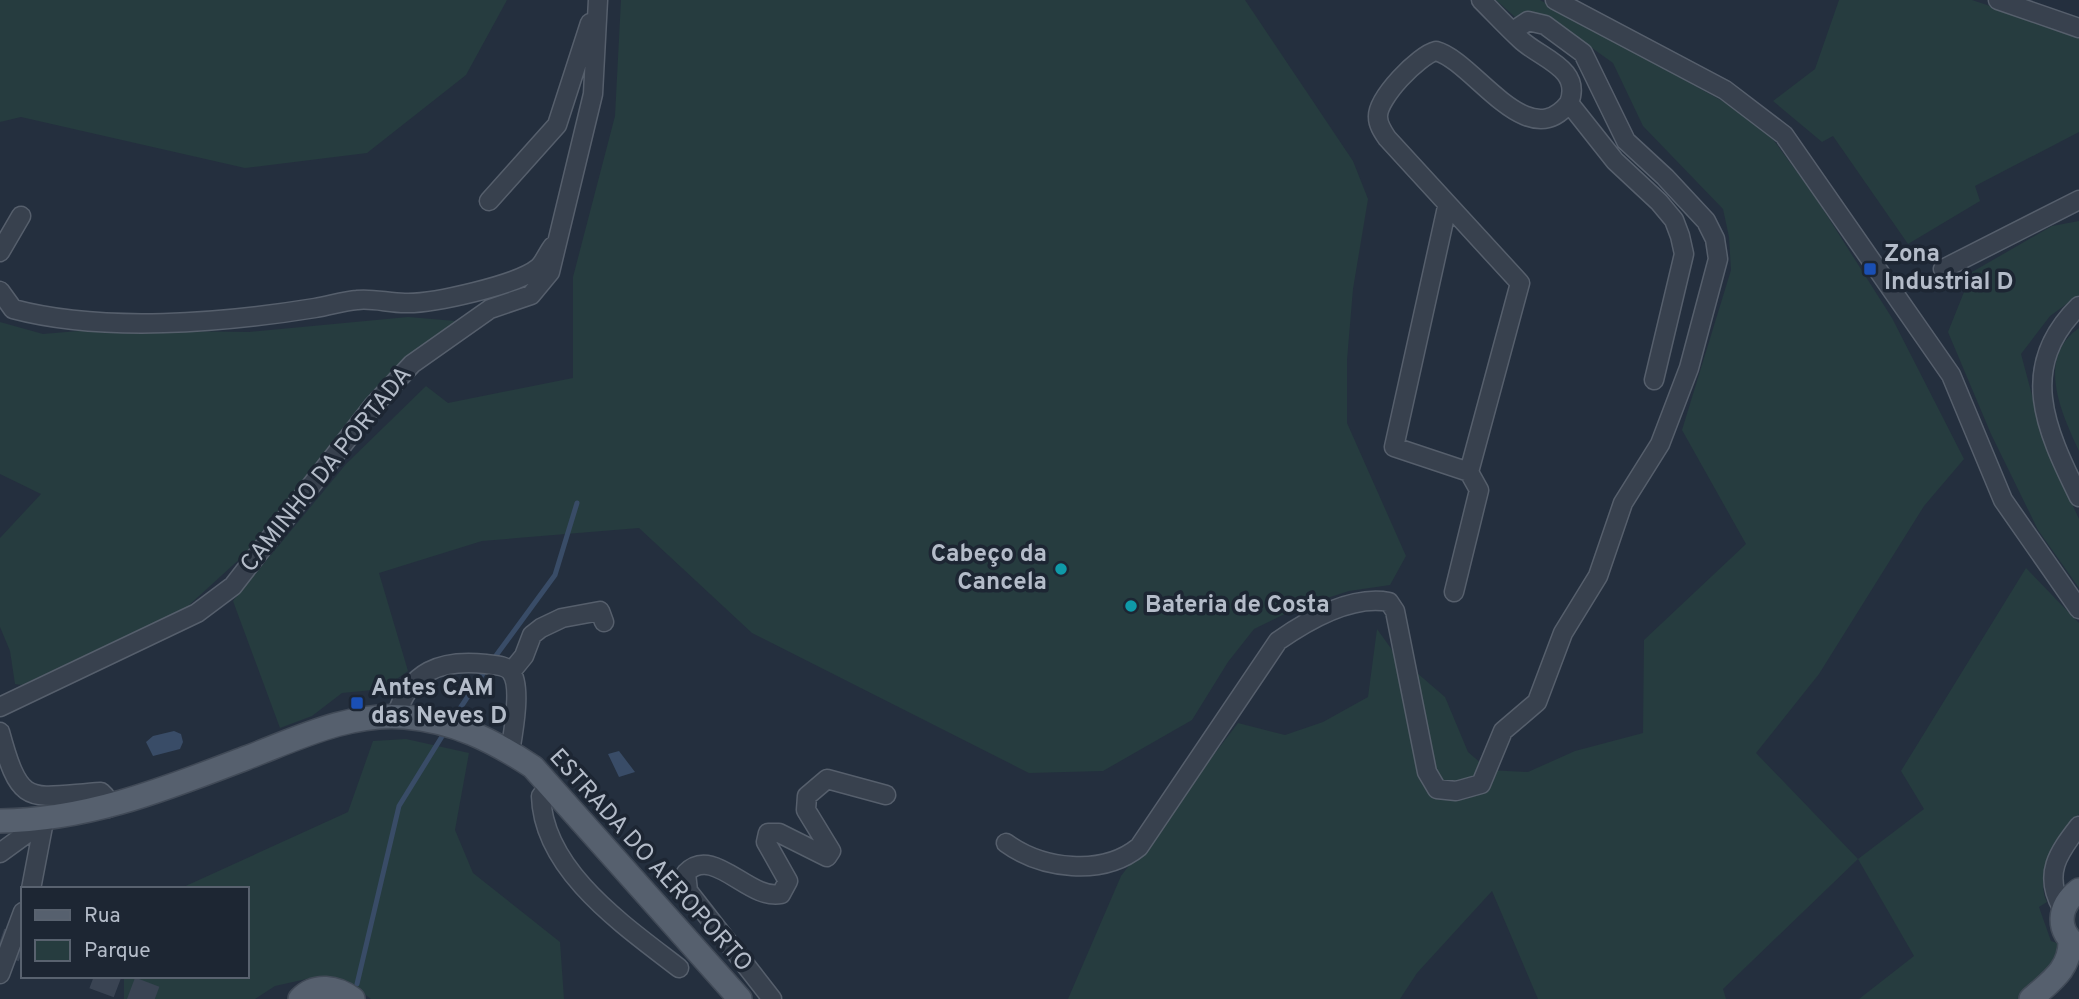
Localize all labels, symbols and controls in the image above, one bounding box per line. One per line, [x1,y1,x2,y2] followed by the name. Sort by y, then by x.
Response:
[1884,240,2013,298] place label: Zona Industrial D
[1862,261,1878,277] marker: Zona Industrial D
[235,361,419,579] street label: CAMINHO DA PORTADA
[931,540,1047,598] place label: Cabeço da Cancela
[1053,561,1069,577] marker: Cabeço da Cancela
[1145,591,1330,621] place label: Bateria de Costa
[1123,598,1139,614] marker: Bateria de Costa
[371,674,507,732] place label: Antes CAM das Neves D
[349,695,365,711] marker: Antes CAM das Neves D
[542,743,758,979] street label: ESTRADA DO AEROPORTO
[21,887,248,978] legend
[84,903,121,930] text: Rua
[84,938,151,965] text: Parque

